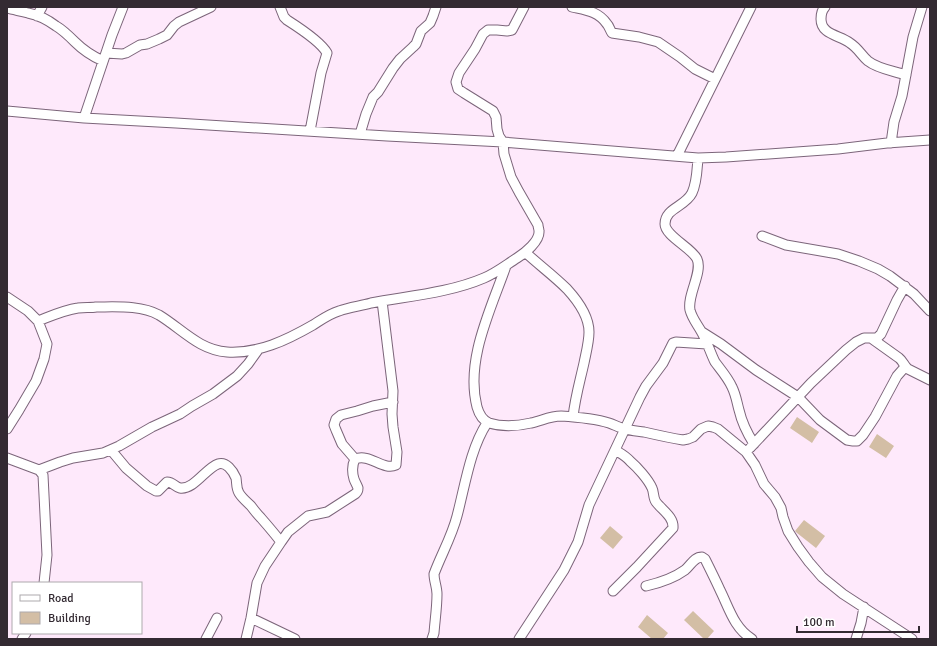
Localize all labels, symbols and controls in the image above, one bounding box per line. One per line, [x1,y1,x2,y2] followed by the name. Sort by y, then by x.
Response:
[12,582,142,634] legend
[48,591,74,606] text: Road
[797,608,919,634] scale bar
[48,611,91,626] text: Building
[803,615,835,630] text: 100 m

